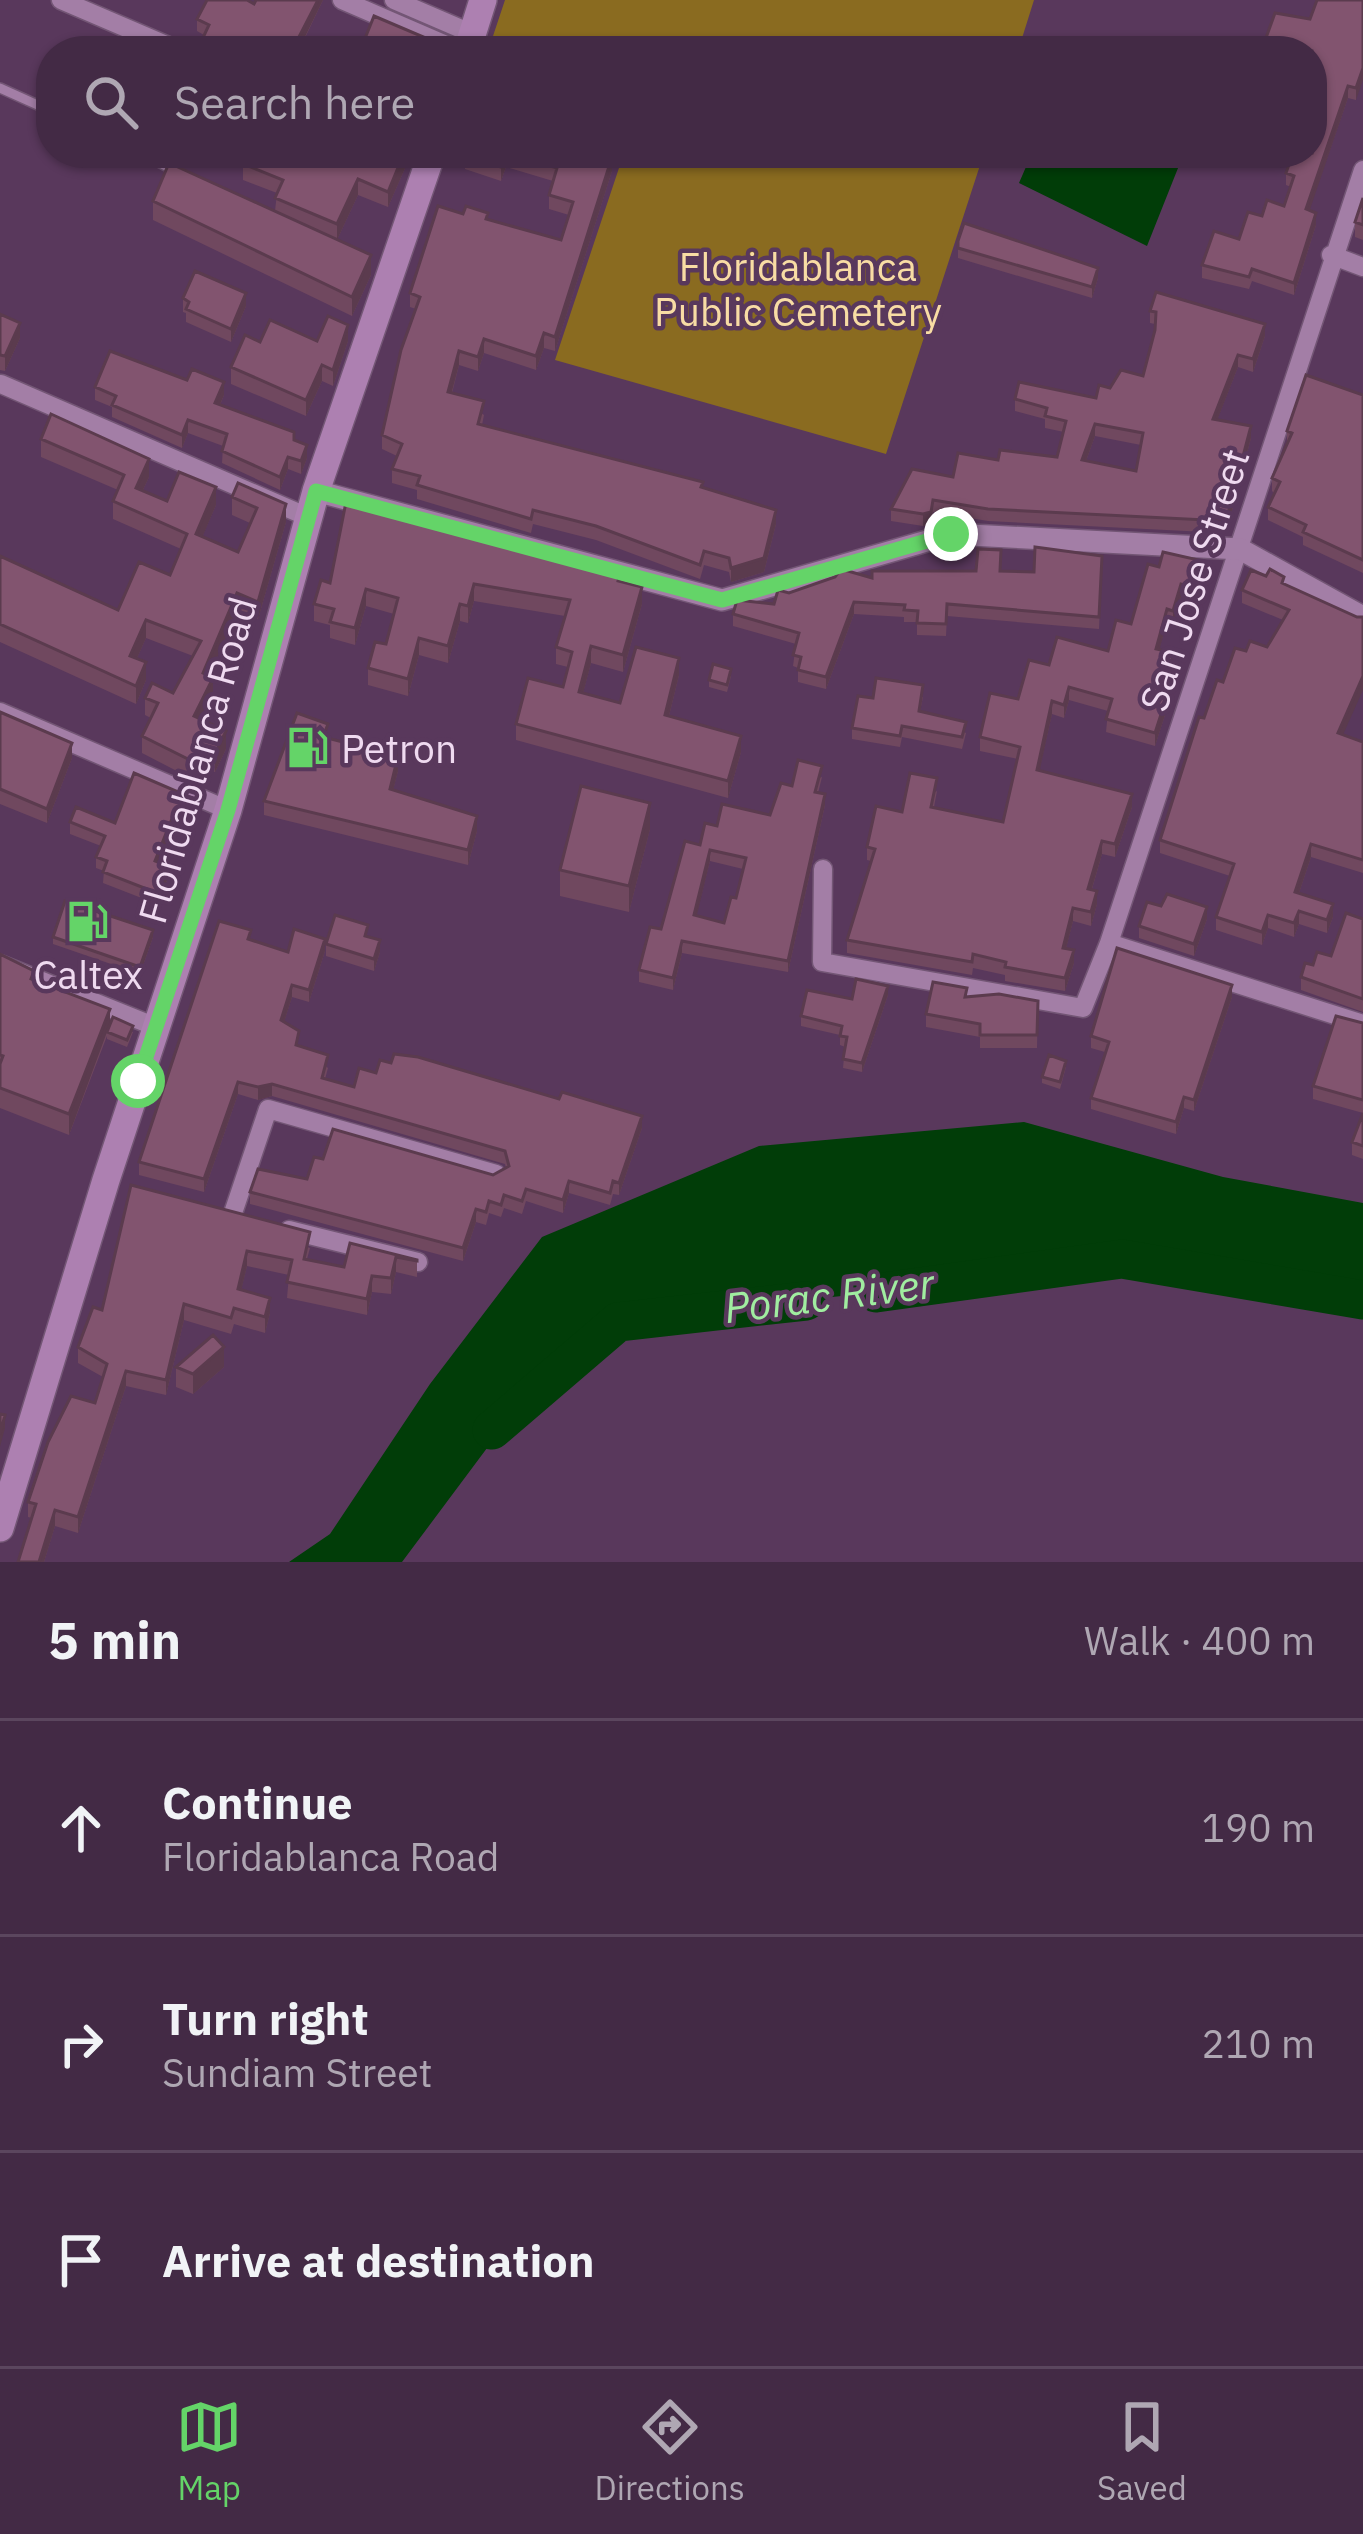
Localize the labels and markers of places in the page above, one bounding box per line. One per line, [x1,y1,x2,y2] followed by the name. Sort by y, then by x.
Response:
[341,723,457,774] place label: Petron
[284,725,330,771] fuel station icon: Petron
[65,899,111,945] fuel station icon: Caltex
[33,949,143,1000] place label: Caltex

